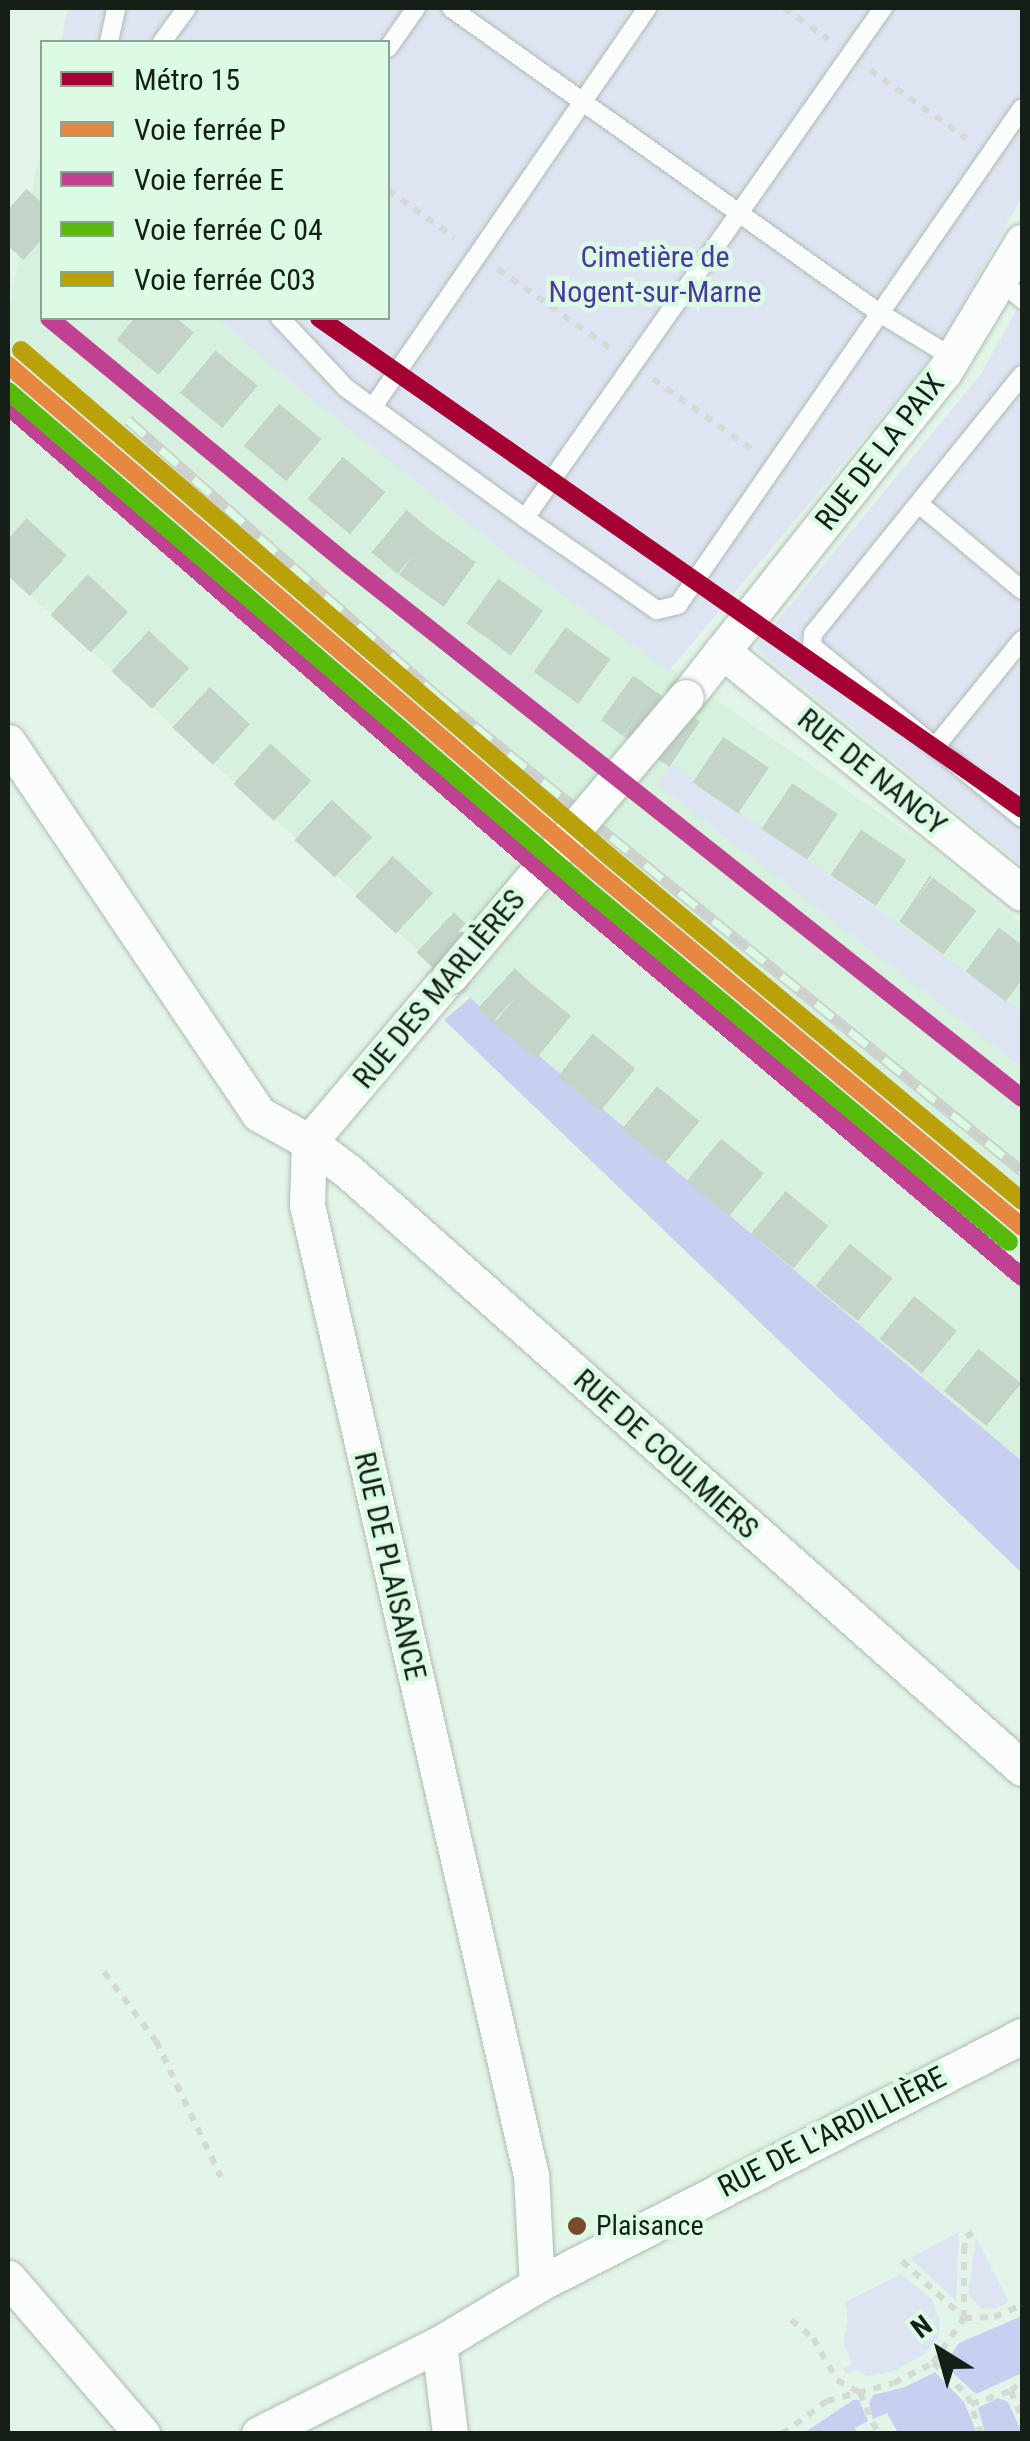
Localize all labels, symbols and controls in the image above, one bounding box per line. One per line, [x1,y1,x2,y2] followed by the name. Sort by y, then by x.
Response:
[40,40,390,320] legend
[134,62,240,97] text: Métro 15
[134,112,286,147] text: Voie ferrée P
[134,162,284,197] text: Voie ferrée E
[134,212,323,247] text: Voie ferrée C 04
[549,239,761,310] park label: Cimetière de Nogent-sur-Marne
[134,262,316,297] text: Voie ferrée C03
[808,367,952,537] street label: RUE DE LA PAIX
[790,701,954,843] street label: RUE DE NANCY
[345,882,533,1096] street label: RUE DES MARLIÈRES
[566,1362,766,1546] street label: RUE DE COULMIERS
[346,1449,434,1683] street label: RUE DE PLAISANCE
[712,2059,952,2205] street label: RUE DE L'ARDILLIÈRE
[596,2209,704,2243] place label: Plaisance
[567,2216,587,2236] marker: Plaisance
[890,2301,990,2401] north arrow
[905,2308,938,2345] text: N

